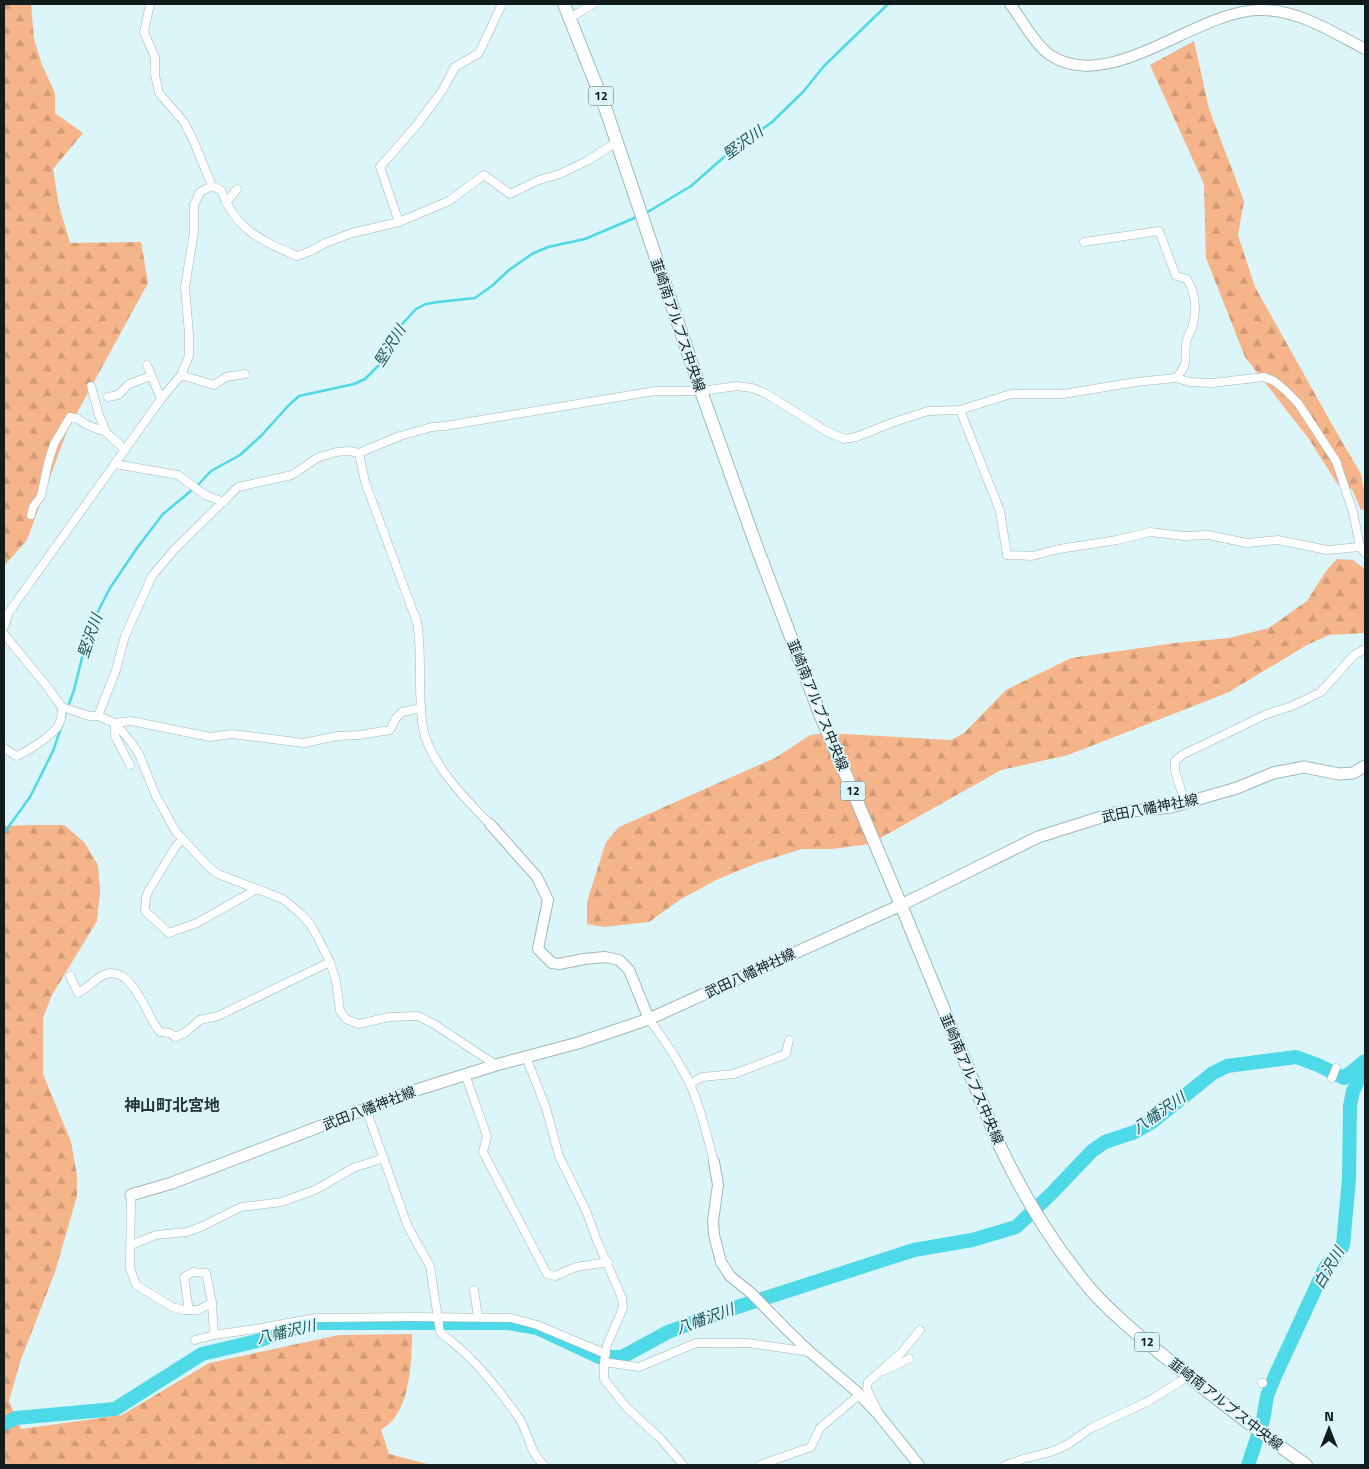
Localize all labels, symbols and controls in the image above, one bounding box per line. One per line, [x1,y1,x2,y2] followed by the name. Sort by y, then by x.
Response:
[588,86,614,105] road number: 12
[718,119,769,165] water label: 堅沢川
[646,255,711,394] street label: 韮崎南アルプス中央線
[368,319,412,371] water label: 堅沢川
[71,609,108,661] water label: 堅沢川
[783,636,854,774] street label: 韮崎南アルプス中央線
[840,781,866,800] road number: 12
[1100,788,1200,827] street label: 武田八幡神社線
[701,942,799,1003] street label: 武田八幡神社線
[935,1010,1009,1147] street label: 韮崎南アルプス中央線
[319,1080,418,1135] street label: 武田八幡神社線
[1128,1085,1192,1139] water label: 八幡沢川
[124,1093,220,1117] district label: 神山町北宮地
[1307,1241,1351,1293] water label: 白沢川
[673,1297,739,1340] water label: 八幡沢川
[254,1313,320,1349] water label: 八幡沢川
[1134,1332,1160,1351] road number: 12
[1165,1352,1288,1455] street label: 韮崎南アルプス中央線
[1304,1404,1354,1454] north arrow
[1324,1405,1334,1426] text: N

